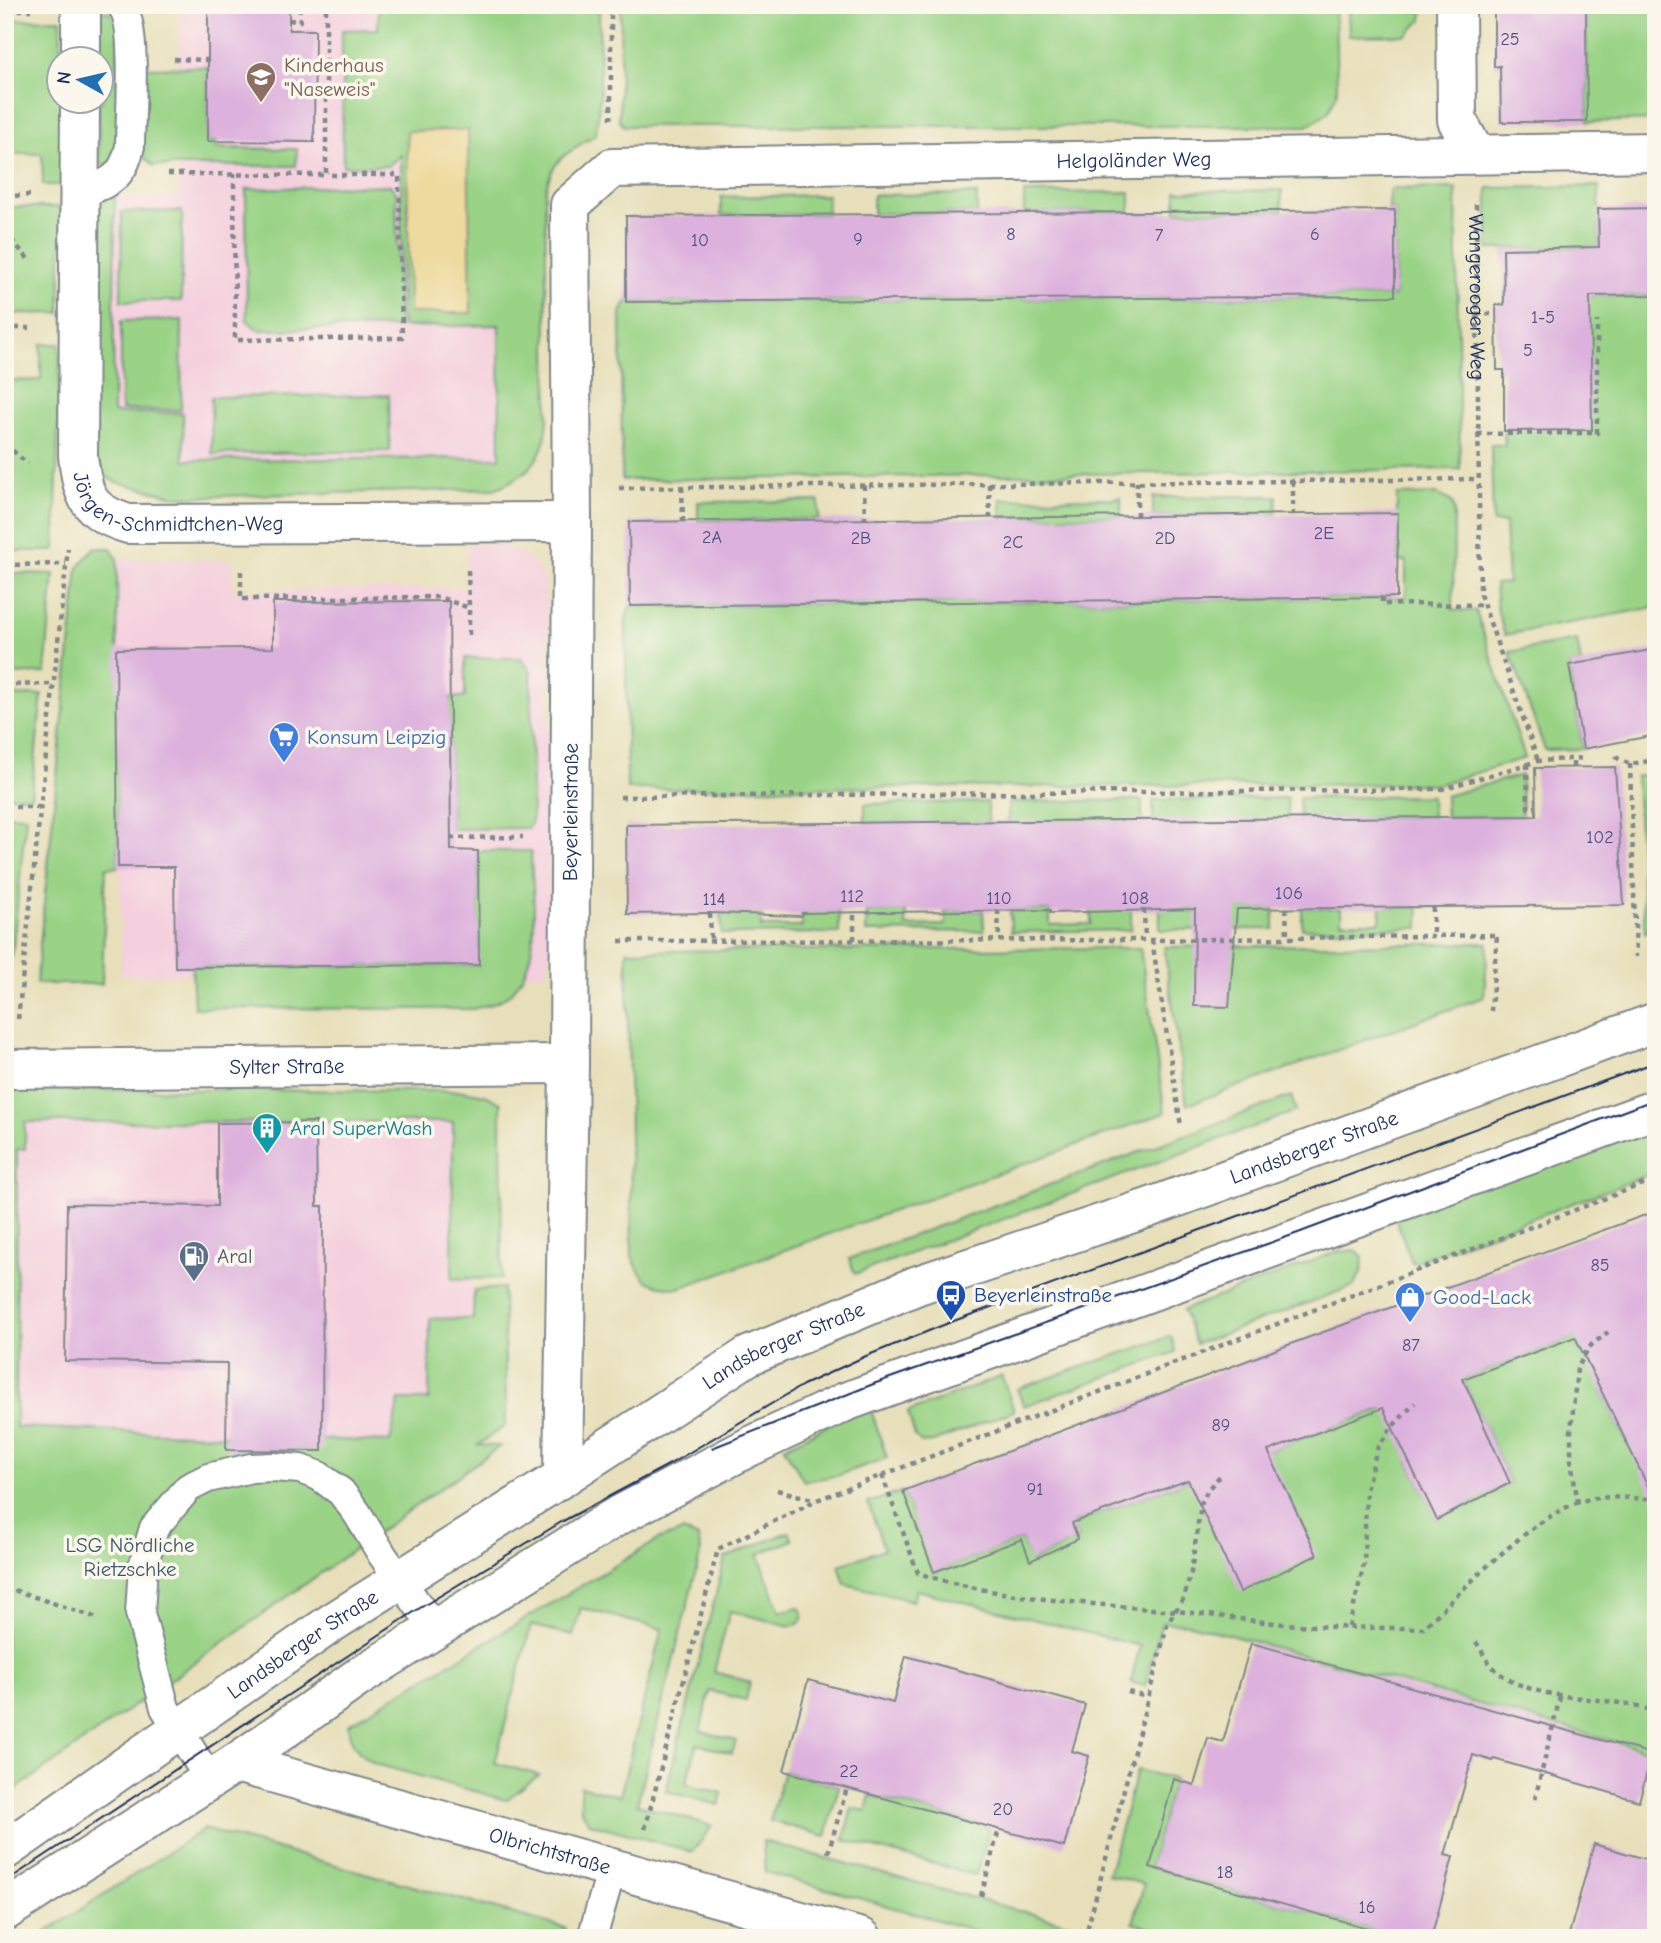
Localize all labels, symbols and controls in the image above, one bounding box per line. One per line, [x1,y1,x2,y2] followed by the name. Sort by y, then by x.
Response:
[1500,29,1520,50] house number: 25
[46,46,116,116] north arrow
[284,53,384,101] place label: Kinderhaus "Naseweis"
[244,60,278,104] school or university icon: Kinderhaus "Naseweis"
[52,70,76,85] text: N
[1056,147,1212,173] street label: Helgoländer Weg
[1464,214,1490,380] street label: Wangerooger Weg
[1006,224,1016,245] house number: 8
[1310,224,1320,245] house number: 6
[1155,225,1164,246] house number: 7
[853,229,863,250] house number: 9
[691,230,709,251] house number: 10
[1531,307,1555,328] house number: 1-5
[1523,340,1533,361] house number: 5
[68,470,284,537] street label: Jörgen-Schmidtchen-Weg
[1314,523,1334,544] house number: 2E
[702,527,722,548] house number: 2A
[851,528,871,549] house number: 2B
[1155,528,1175,549] house number: 2D
[1003,532,1023,553] house number: 2C
[267,720,301,764] supermarket icon: Konsum Leipzig
[307,725,446,749] place label: Konsum Leipzig
[558,743,583,881] street label: Beyerleinstraße
[1586,827,1614,848] house number: 102
[1275,883,1303,904] house number: 106
[840,886,864,907] house number: 112
[986,888,1012,909] house number: 110
[1121,888,1149,909] house number: 108
[703,889,725,910] house number: 114
[229,1054,345,1079] street label: Sylter Straße
[1227,1106,1401,1189] street label: Landsberger Straße
[250,1111,284,1155] building icon: Aral SuperWash
[290,1116,433,1140] place label: Aral SuperWash
[177,1239,211,1283] fuel station icon: Aral
[217,1244,253,1268] place label: Aral
[1590,1255,1610,1276] house number: 85
[934,1278,968,1322] bus stop icon: Beyerleinstraße
[1393,1280,1427,1324] shop icon: Good-Lack
[974,1283,1112,1307] place label: Beyerleinstraße
[1433,1285,1531,1309] place label: Good-Lack
[698,1297,868,1394] street label: Landsberger Straße
[1402,1335,1420,1356] house number: 87
[1212,1415,1230,1436] house number: 89
[1027,1479,1043,1500] house number: 91
[65,1533,195,1581] park label: LSG Nördliche Rietzschke
[223,1585,383,1704] street label: Landsberger Straße
[840,1761,858,1782] house number: 22
[993,1799,1013,1820] house number: 20
[487,1822,613,1879] street label: Olbrichtstraße
[1217,1862,1233,1883] house number: 18
[1359,1897,1375,1918] house number: 16

